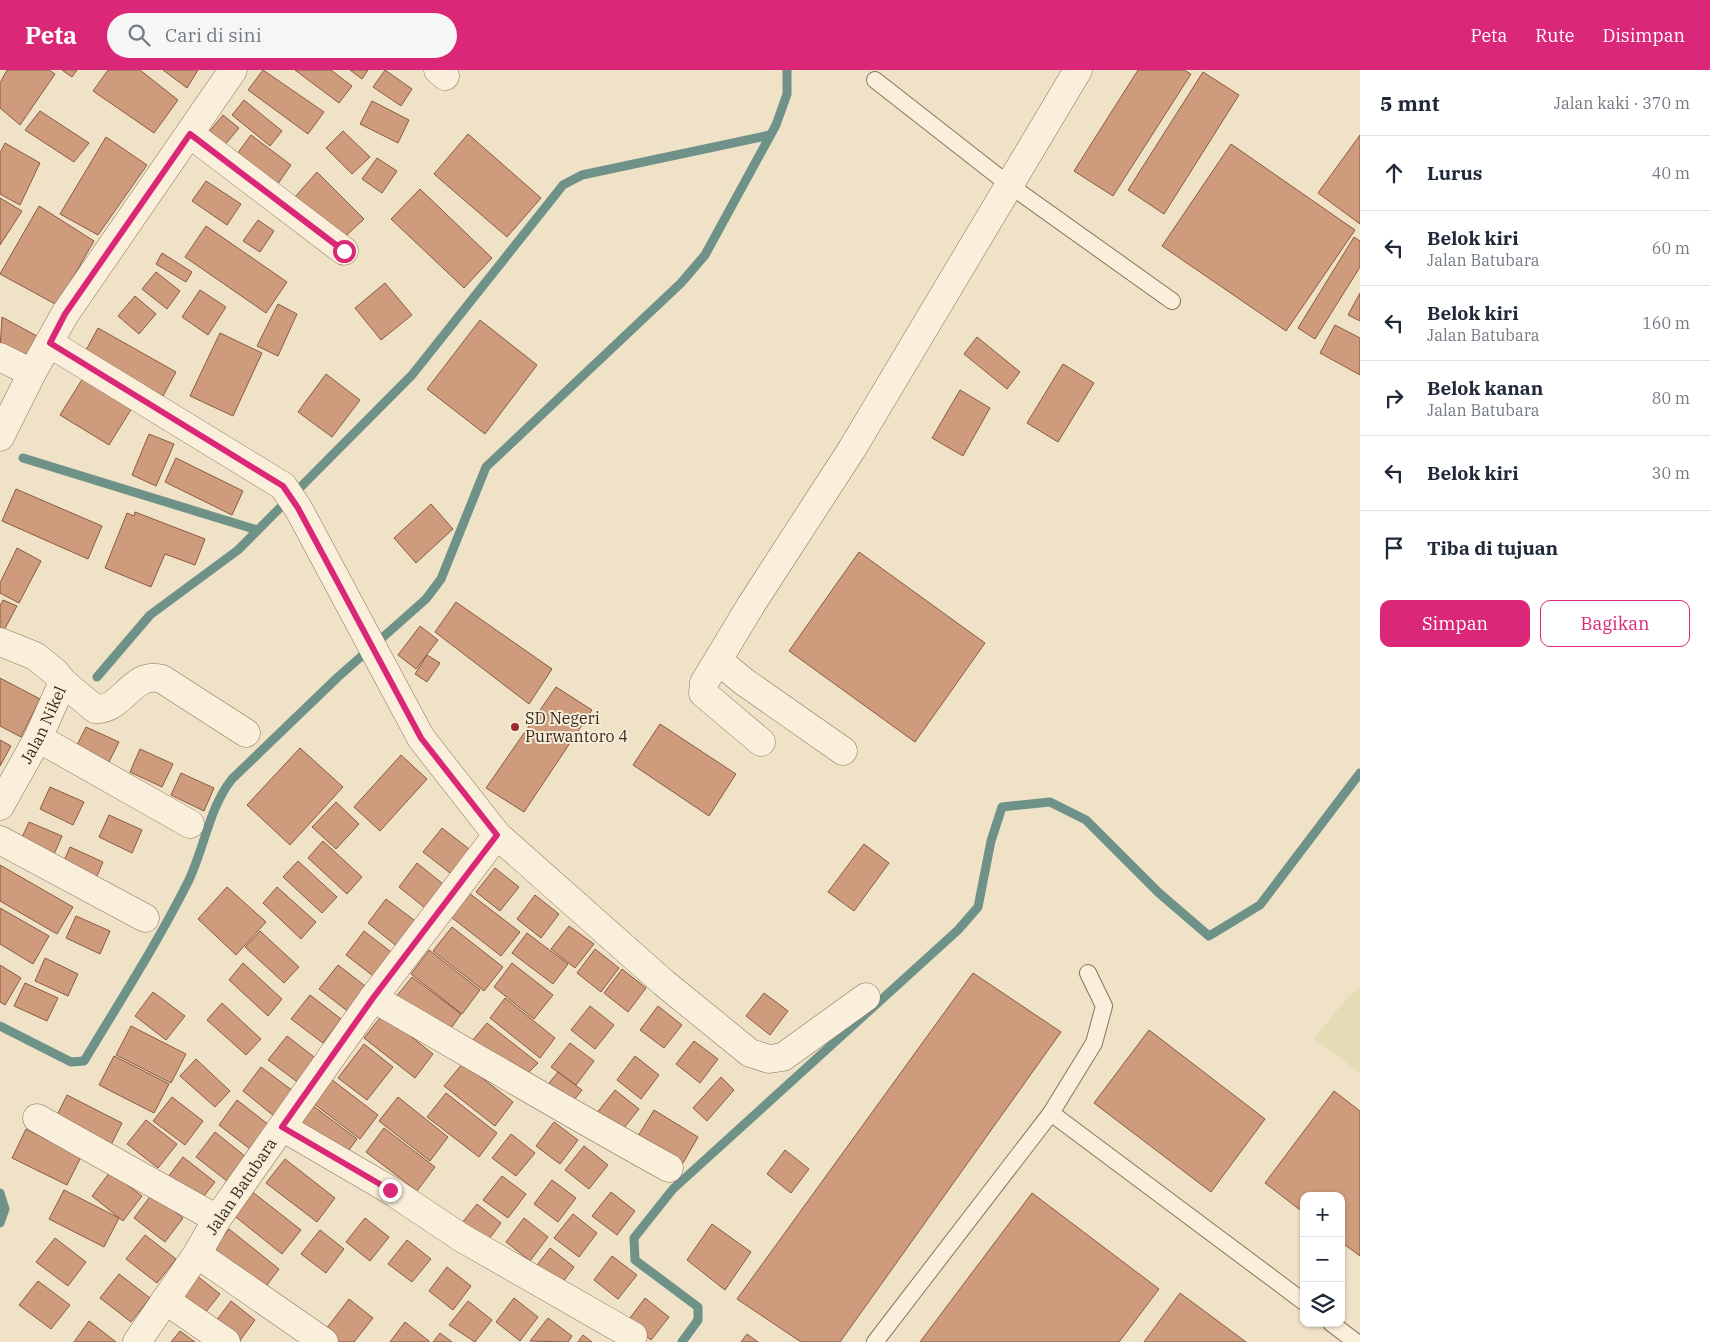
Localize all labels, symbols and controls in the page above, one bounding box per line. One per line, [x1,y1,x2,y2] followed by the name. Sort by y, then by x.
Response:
[107,13,457,58] search box
[25,19,77,51] text: Peta
[125,21,153,49] icon: search
[165,23,262,47] text: Cari di sini
[1471,24,1507,47] text: Peta
[1535,24,1574,47] text: Rute
[1602,24,1685,47] text: Disimpan
[1380,89,1440,117] text: 5 mnt
[1554,93,1690,113] text: Jalan kaki · 370 m
[1380,159,1408,187] icon: ahead
[1427,161,1482,185] text: Lurus
[1652,163,1690,183] text: 40 m
[1427,226,1519,250] text: Belok kiri
[1380,234,1408,262] icon: left
[1652,238,1690,258] text: 60 m
[333,240,356,263] route start
[1427,250,1540,270] text: Jalan Batubara
[1427,301,1519,325] text: Belok kiri
[1380,309,1408,337] icon: left
[1642,313,1690,333] text: 160 m
[1427,325,1540,345] text: Jalan Batubara
[1427,376,1543,400] text: Belok kanan
[1380,384,1408,412] icon: right
[1652,388,1690,408] text: 80 m
[1427,400,1540,420] text: Jalan Batubara
[1380,459,1408,487] icon: left
[1427,461,1519,485] text: Belok kiri
[1652,463,1690,483] text: 30 m
[1380,534,1408,562] icon: arrive
[1427,536,1558,560] text: Tiba di tujuan
[1380,600,1530,647] button: Simpan
[1540,600,1690,647] button: Bagikan
[16,683,70,767] street label: Jalan Nikel
[525,708,628,746] place label: SD Negeri Purwantoro 4
[509,721,521,733] marker: SD Negeri Purwantoro 4
[201,1134,281,1238] street label: Jalan Batubara
[379,1179,402,1202] route end
[1300,1192,1345,1327] map controls
[1300,1192,1345,1237] button: +
[1300,1237,1345,1282] button: −
[1300,1282,1345,1327] button: layers

